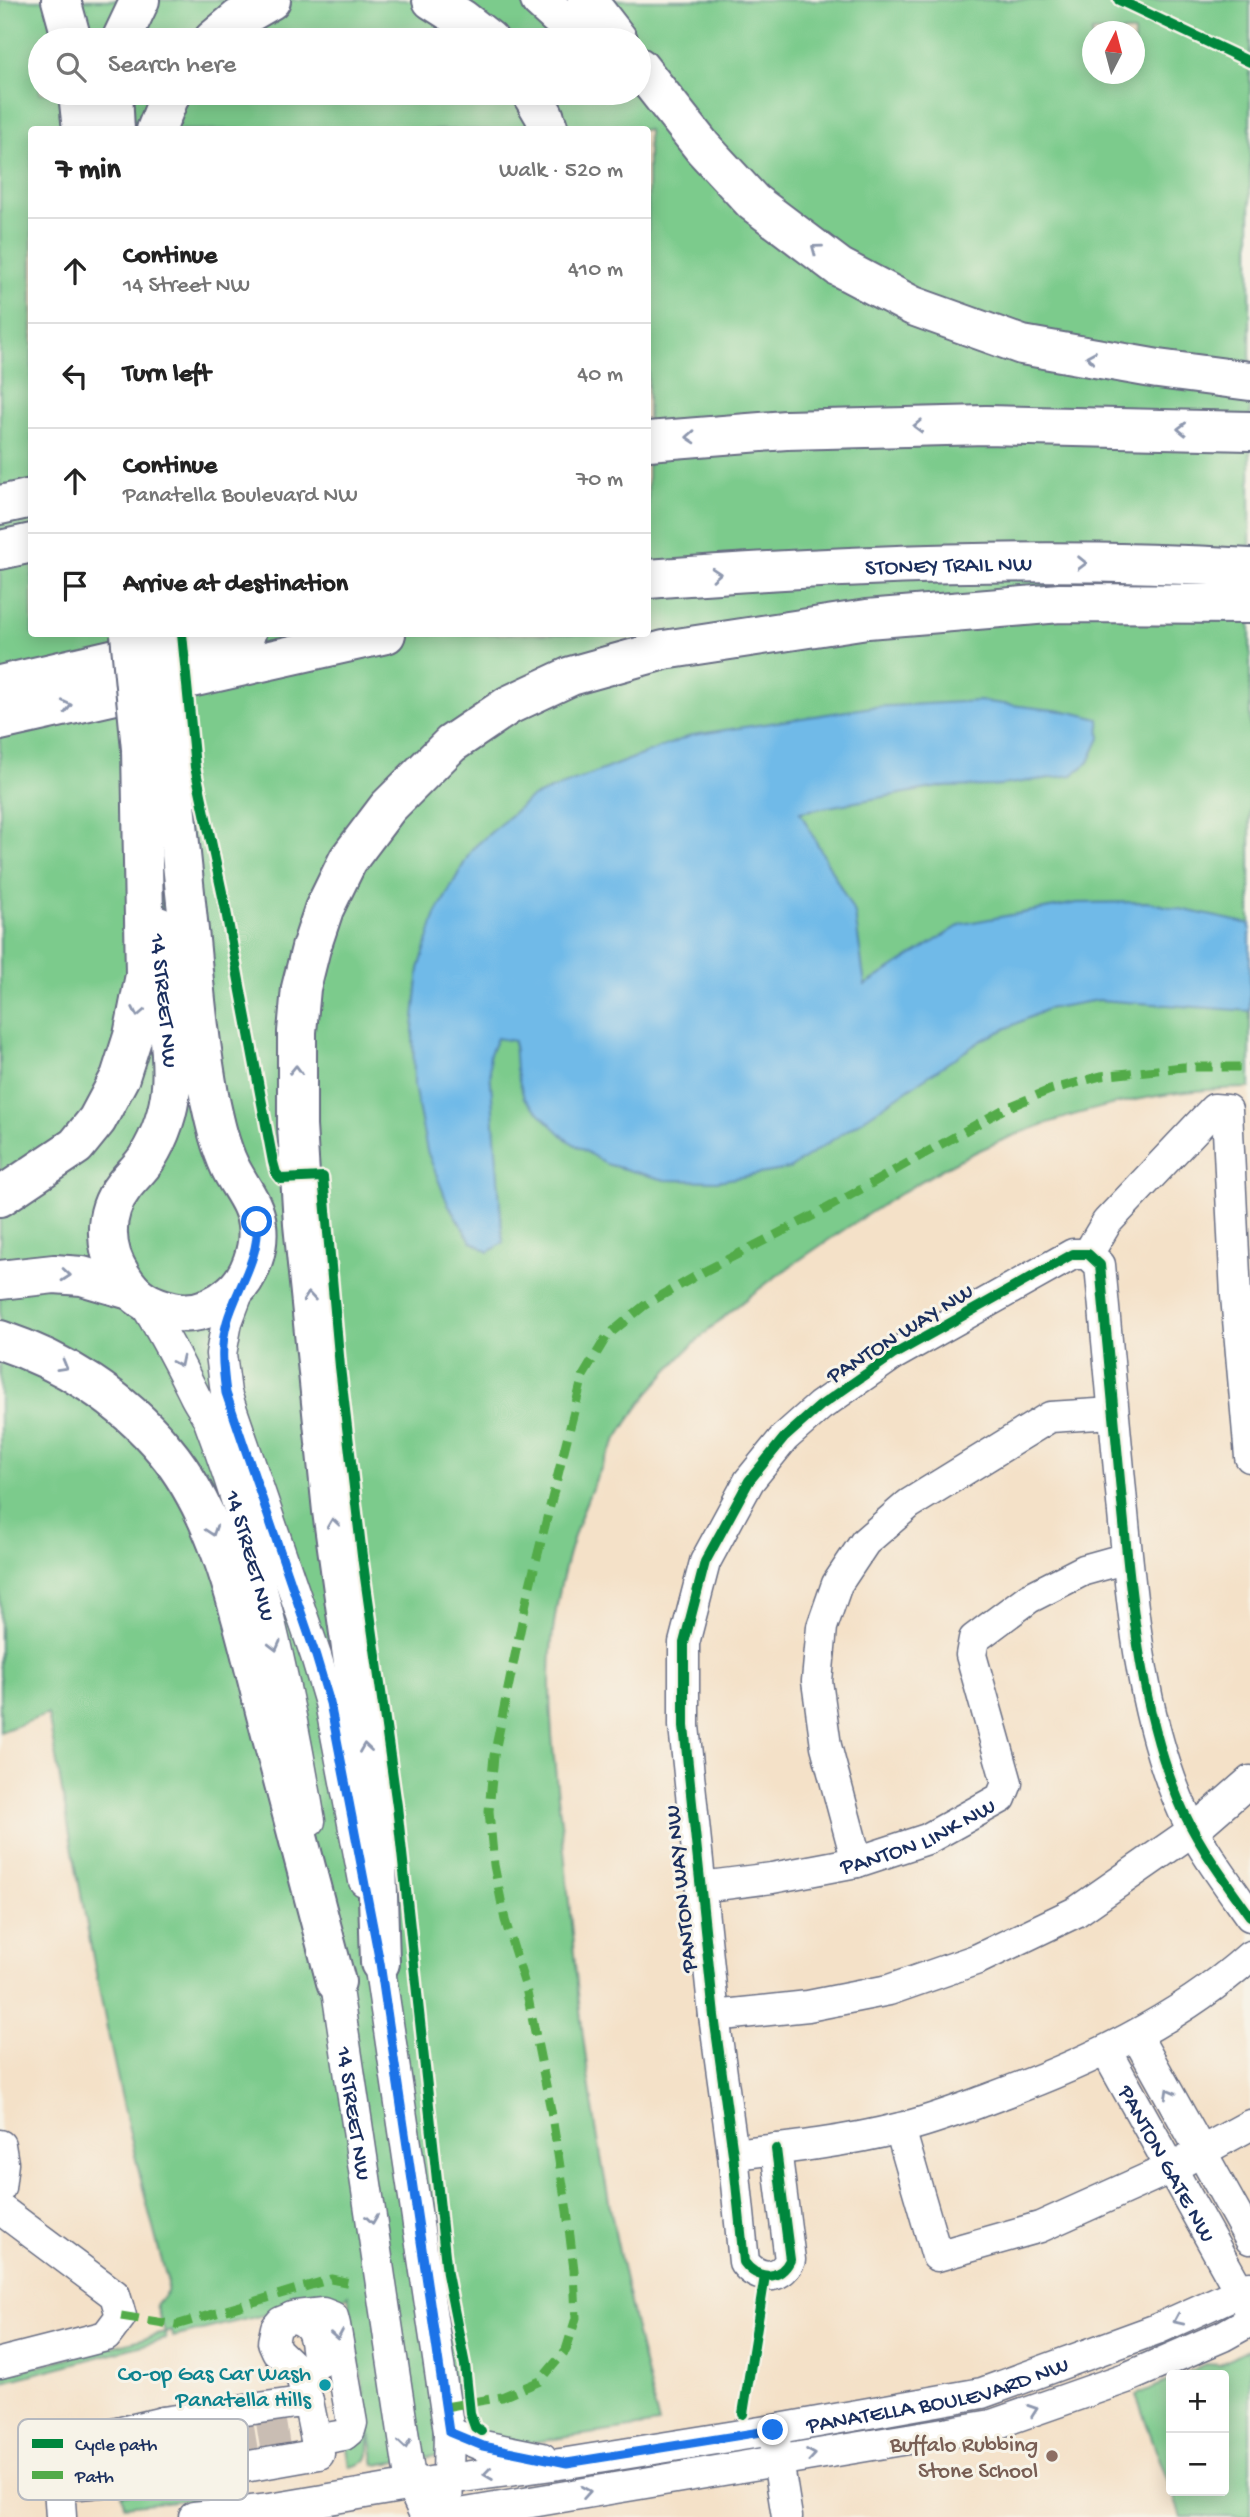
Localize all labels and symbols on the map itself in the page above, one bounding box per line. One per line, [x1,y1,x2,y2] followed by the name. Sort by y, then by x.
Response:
[1082,21,1145,84] north arrow
[811,245,824,258] one-way arrow
[1085,350,1097,365] one-way arrow
[913,419,924,434] one-way arrow
[1176,422,1187,437] one-way arrow
[685,430,696,445] one-way arrow
[865,552,1032,583] street label: STONEY TRAIL NW
[1077,555,1087,571] one-way arrow
[710,567,721,582] one-way arrow
[60,700,72,714] one-way arrow
[142,931,182,1069] street label: 14 STREET NW
[131,1006,146,1018] one-way arrow
[288,1064,304,1075] one-way arrow
[241,1206,272,1237] route start
[61,1267,72,1282] one-way arrow
[822,1279,979,1392] street label: PANTON WAY NW
[302,1291,317,1303] one-way arrow
[170,1355,184,1367] one-way arrow
[55,1358,68,1371] one-way arrow
[217,1487,280,1624] street label: 14 STREET NW
[326,1517,341,1529] one-way arrow
[204,1525,218,1537] one-way arrow
[267,1640,281,1652] one-way arrow
[358,1743,373,1754] one-way arrow
[837,1794,1001,1882] street label: PANTON LINK NW
[660,1804,705,1975] street label: PANTON WAY NW
[329,2044,375,2183] street label: 14 STREET NW
[1110,2080,1220,2248] street label: PANTON GATE NW
[1164,2088,1177,2101] one-way arrow
[364,2213,379,2225] one-way arrow
[1173,2312,1185,2326] one-way arrow
[329,2329,344,2341] one-way arrow
[804,2352,1073,2441] street label: PANATELLA BOULEVARD NW
[118,2362,312,2415] place label: Co-op Gas Car Wash Panatella Hills
[317,2377,333,2393] marker: Co-op Gas Car Wash Panatella Hills
[1027,2404,1039,2418] one-way arrow
[757,2414,788,2445] route end
[18,2419,248,2500] legend
[889,2433,1038,2486] place label: Buffalo Rubbing Stone School
[75,2435,157,2458] text: Cycle path
[397,2438,412,2450] one-way arrow
[805,2448,817,2463] one-way arrow
[1044,2448,1060,2464] marker: Buffalo Rubbing Stone School
[482,2466,494,2481] one-way arrow
[74,2467,114,2490] text: Path
[580,2485,592,2500] one-way arrow

